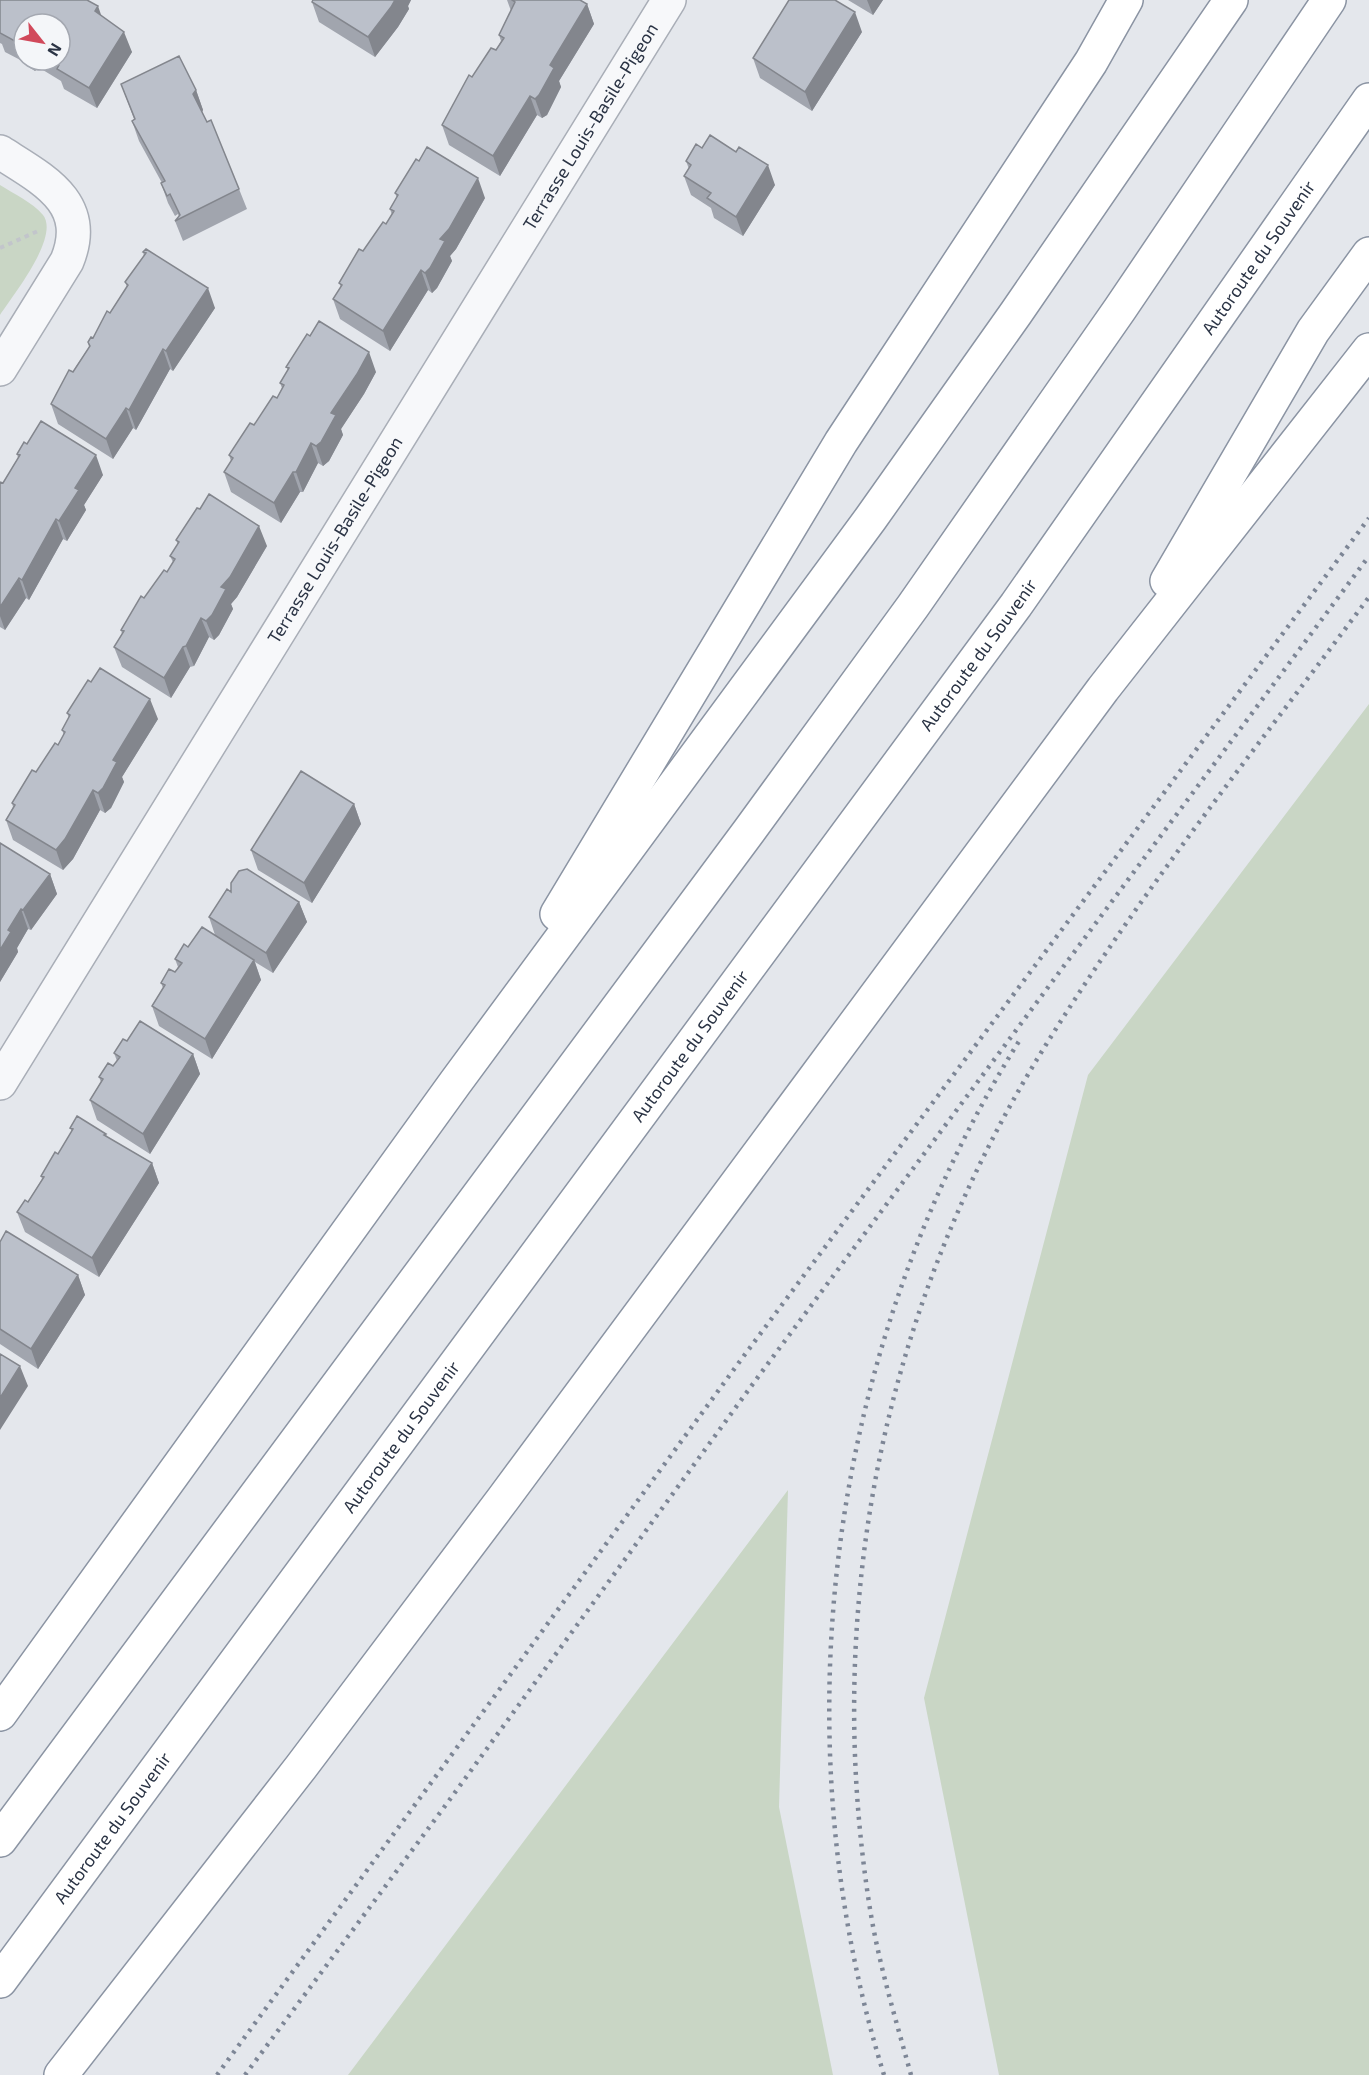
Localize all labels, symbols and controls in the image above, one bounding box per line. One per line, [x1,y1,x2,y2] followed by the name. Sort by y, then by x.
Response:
[12,12,72,72] north arrow
[518,19,662,234] street label: Terrasse Louis-Basile-Pigeon
[44,40,66,60] text: N
[1196,176,1319,339] street label: Autoroute du Souvenir
[262,432,407,647] street label: Terrasse Louis-Basile-Pigeon
[915,574,1041,735] street label: Autoroute du Souvenir
[626,965,753,1126] street label: Autoroute du Souvenir
[338,1356,464,1517] street label: Autoroute du Souvenir
[49,1747,175,1908] street label: Autoroute du Souvenir

